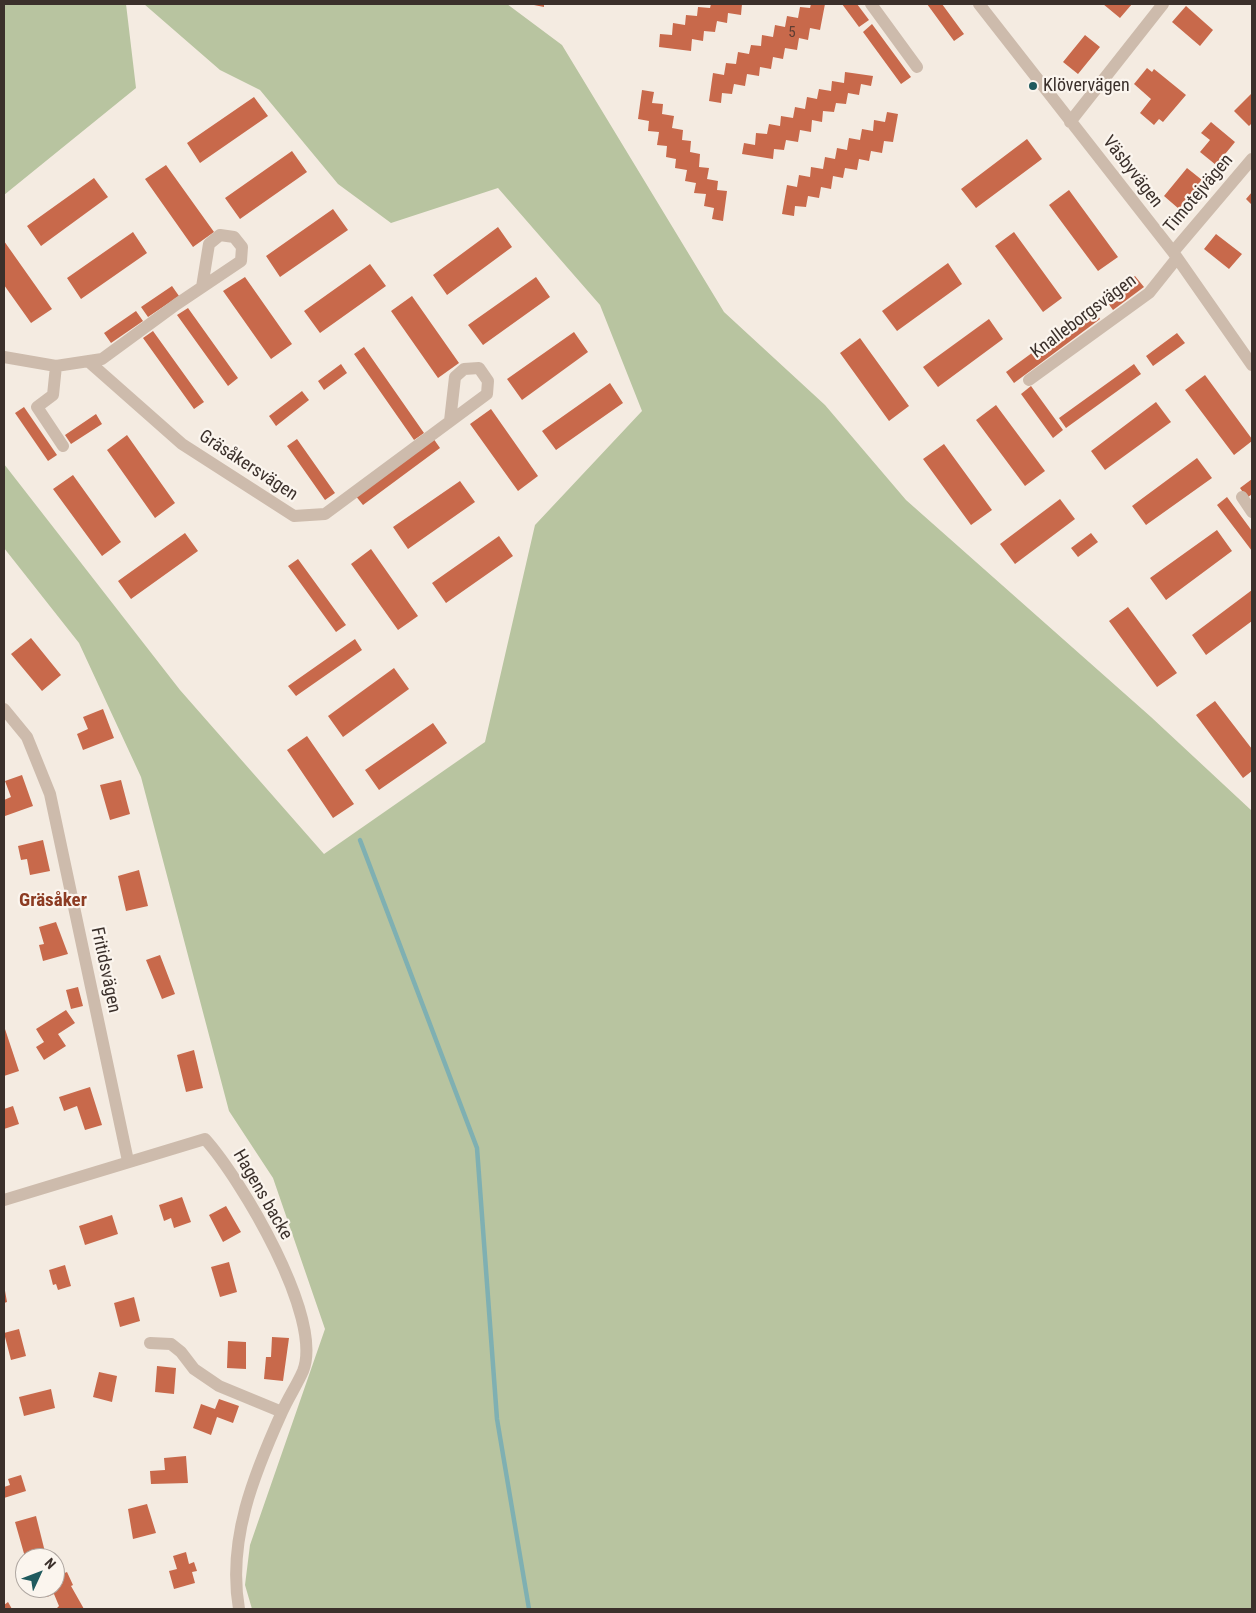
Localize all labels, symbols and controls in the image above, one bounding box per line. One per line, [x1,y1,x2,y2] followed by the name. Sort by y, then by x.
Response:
[788,24,796,42] house number: 5
[1043,75,1130,97] place label: Klövervägen
[1027,80,1039,92] marker: Klövervägen
[1097,132,1167,212] street label: Väsbyvägen
[1160,150,1238,238] street label: Timotejvägen
[1027,270,1141,364] street label: Knalleborgsvägen
[195,426,301,506] street label: Gräsåkersvägen
[19,890,87,912] district label: Gräsåker
[85,925,125,1015] street label: Fritidsvägen
[228,1146,296,1244] street label: Hagens backe
[15,1548,65,1598] north arrow
[41,1555,59,1572] text: N

